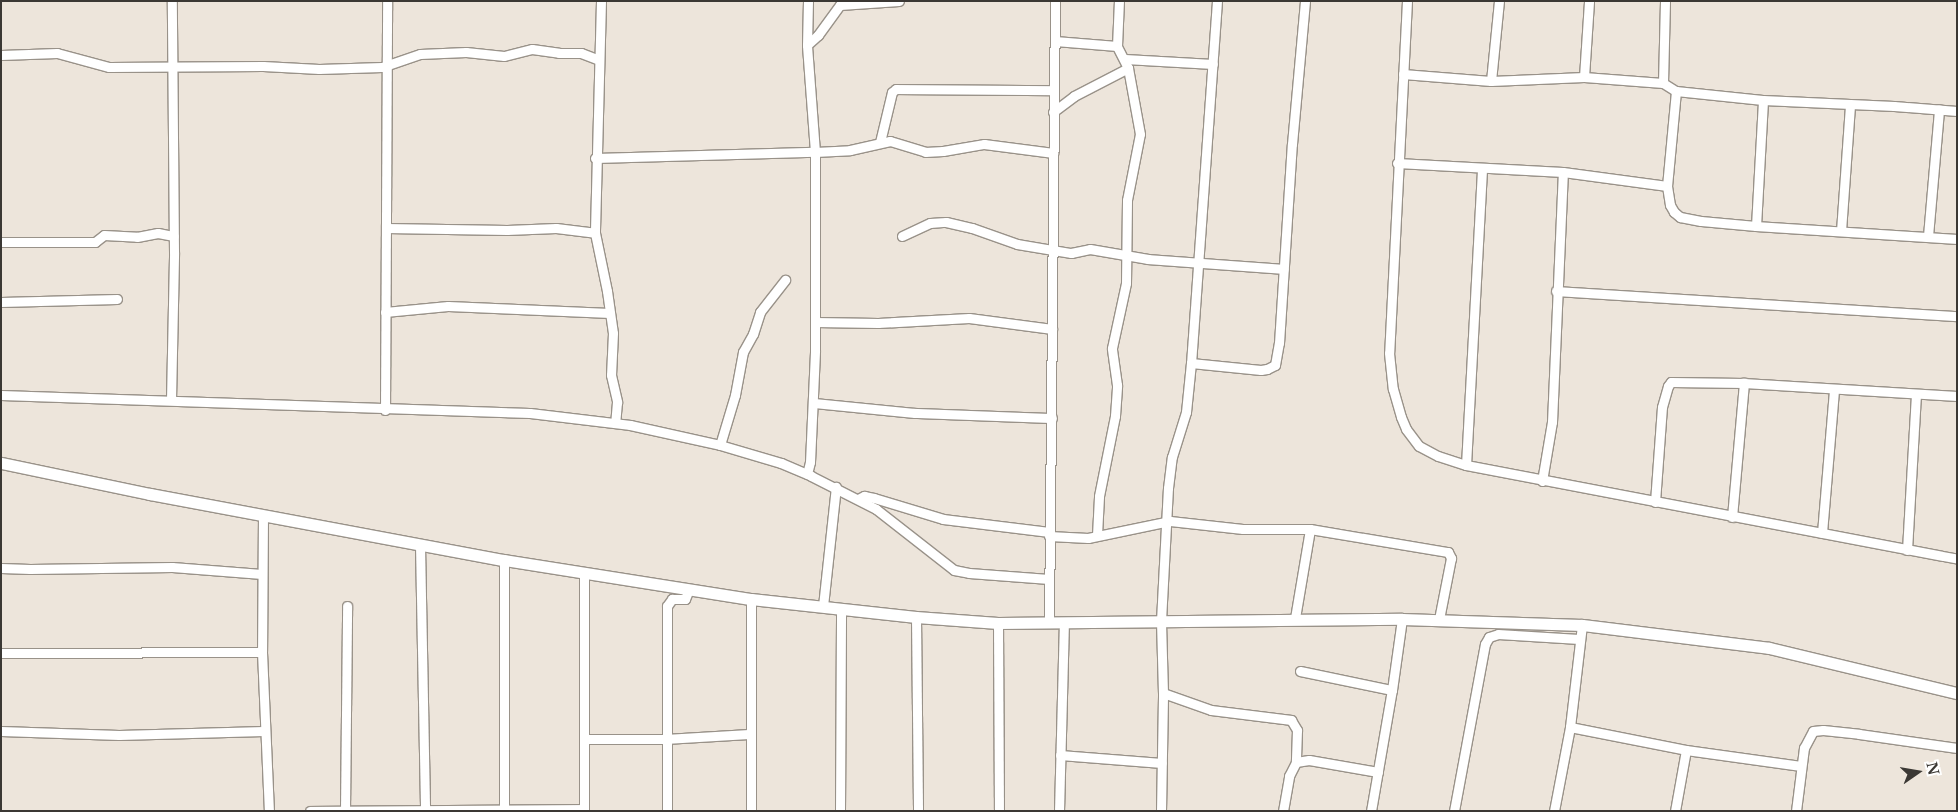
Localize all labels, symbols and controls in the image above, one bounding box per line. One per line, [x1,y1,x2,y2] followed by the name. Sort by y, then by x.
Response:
[1893,747,1943,797] north arrow
[1922,760,1943,777] text: N

